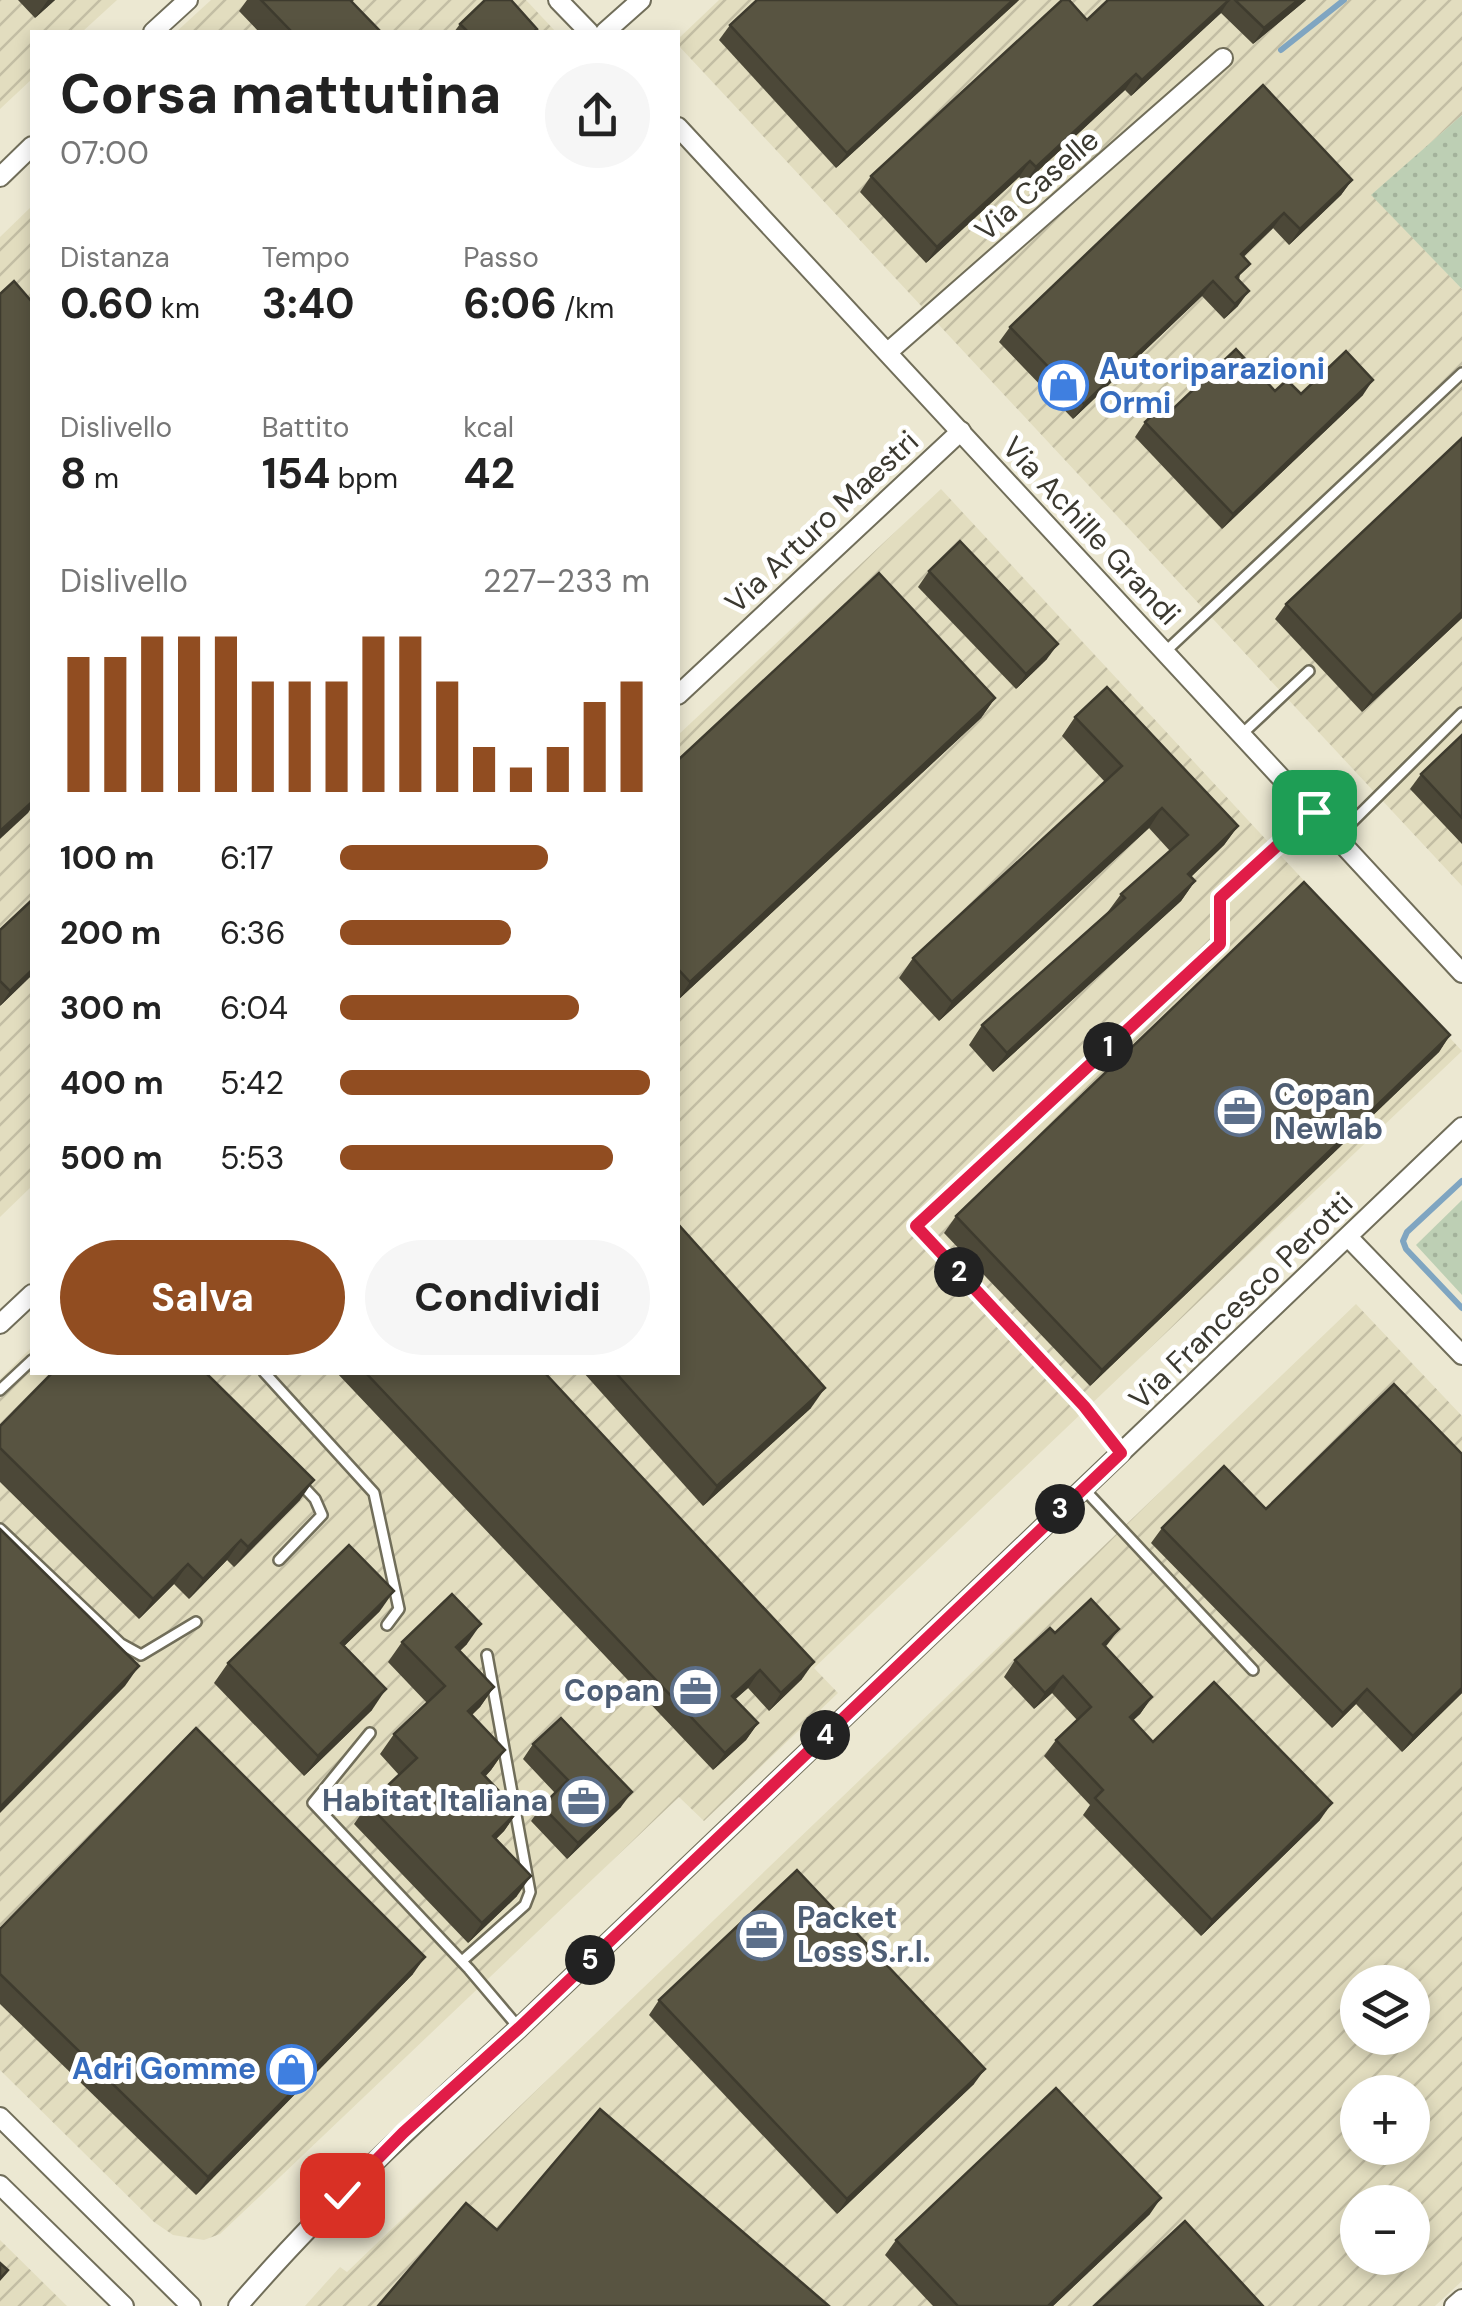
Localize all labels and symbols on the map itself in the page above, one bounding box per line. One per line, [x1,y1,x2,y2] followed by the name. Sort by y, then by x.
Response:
[967,120,1107,249] street label: Via Caselle
[1099,349,1325,422] place label: Autoriparazioni Ormi
[1038,360,1090,412] shop icon: Autoriparazioni Ormi
[717,422,927,621] street label: Via Arturo Maestri
[994,428,1189,633] street label: Via Achille Grandi
[1272,770,1357,855] pin
[1083,1022,1133,1072] pin: 1
[1274,1075,1383,1148] place label: Copan Newlab
[1213,1086,1265,1138] office icon: Copan Newlab
[1120,1184,1361,1418] street label: Via Francesco Perotti
[934,1247,984,1297] pin: 2
[1035,1484,1085,1534] pin: 3
[669,1665,721,1717] office icon: Copan
[564,1671,660,1710] place label: Copan
[800,1710,850,1760] pin: 4
[557,1775,609,1827] office icon: Habitat Italiana
[322,1781,548,1820] place label: Habitat Italiana
[797,1898,930,1971] place label: Packet Loss S.r.l.
[736,1909,788,1961] office icon: Packet Loss S.r.l.
[565,1935,615,1985] pin: 5
[265,2043,317,2095] shop icon: Adri Gomme
[72,2049,256,2088] place label: Adri Gomme
[300,2153,385,2238] pin

